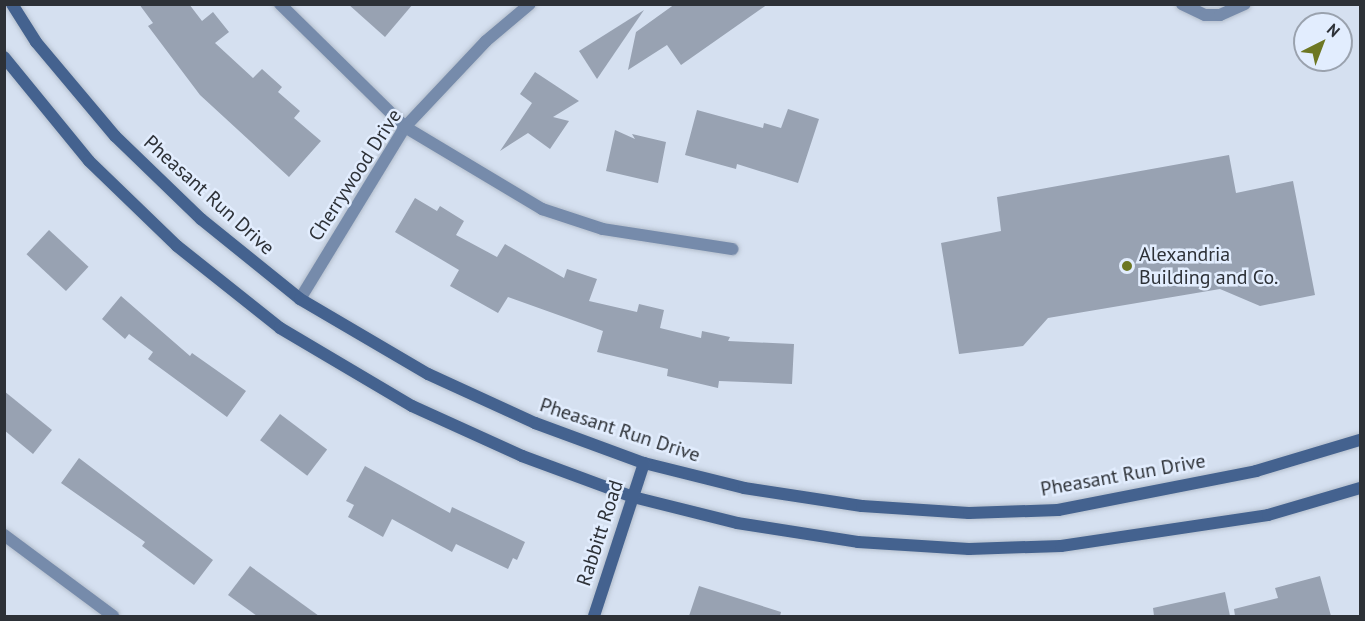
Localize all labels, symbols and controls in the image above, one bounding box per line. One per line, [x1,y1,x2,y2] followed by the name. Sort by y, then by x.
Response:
[1293,12,1353,72] north arrow
[1323,19,1344,41] text: N
[303,105,407,245] street label: Cherrywood Drive
[139,130,279,260] street label: Pheasant Run Drive
[1139,243,1278,290] place label: Alexandria Building and Co.
[1120,259,1134,273] marker: Alexandria Building and Co.
[537,393,703,467] street label: Pheasant Run Drive
[1039,449,1207,501] street label: Pheasant Run Drive
[572,477,628,589] street label: Rabbitt Road

